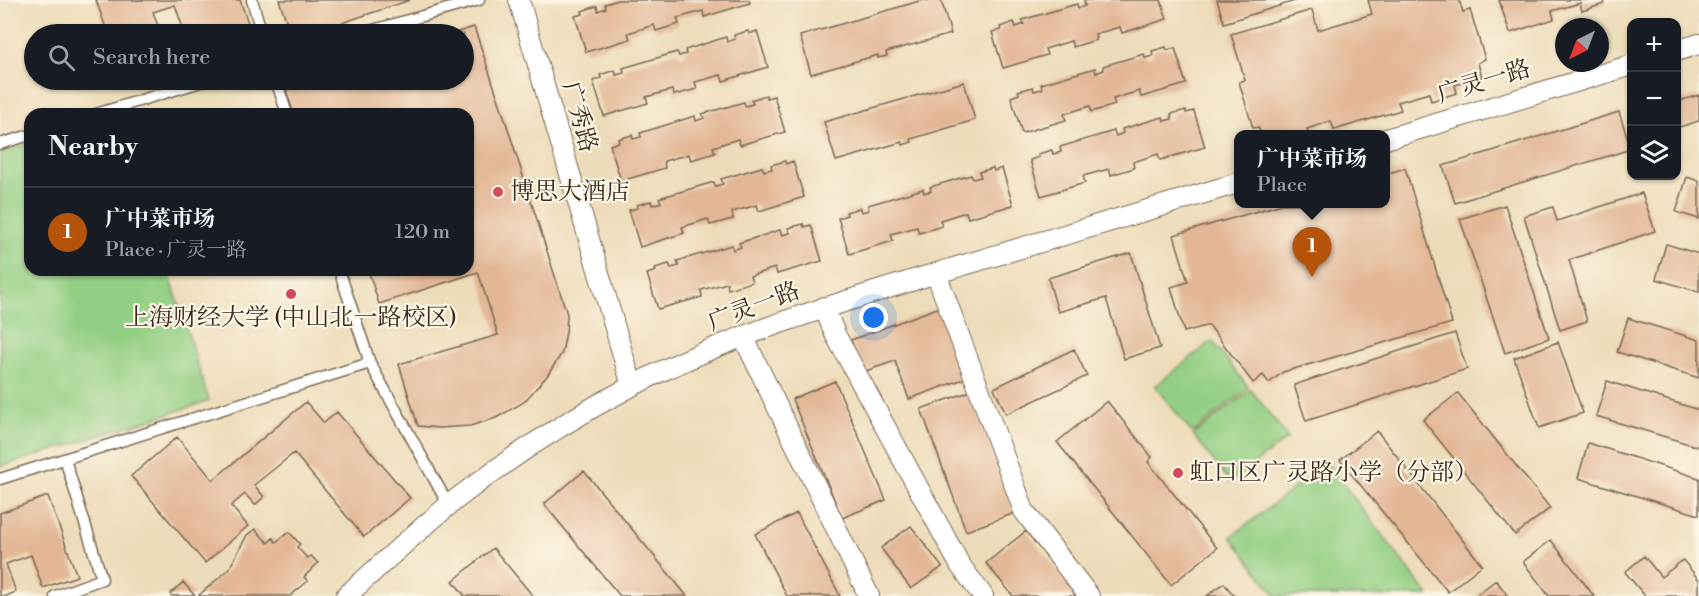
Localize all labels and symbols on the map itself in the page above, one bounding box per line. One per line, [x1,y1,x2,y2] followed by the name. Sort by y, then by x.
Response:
[1555,18,1609,72] north arrow
[1434,54,1534,110] street label: 广灵一路
[555,78,603,156] street label: 广秀路
[510,177,630,207] place label: 博思大酒店
[491,185,505,199] marker: 博思大酒店
[1292,228,1332,277] pin: 1
[704,276,804,338] street label: 广灵一路
[284,287,298,301] marker: 上海财经大学 (中山北一路校区)
[125,303,457,333] place label: 上海财经大学 (中山北一路校区)
[859,303,888,332] your location
[1190,458,1478,488] place label: 虹口区广灵路小学（分部）
[1171,466,1185,480] marker: 虹口区广灵路小学（分部）

